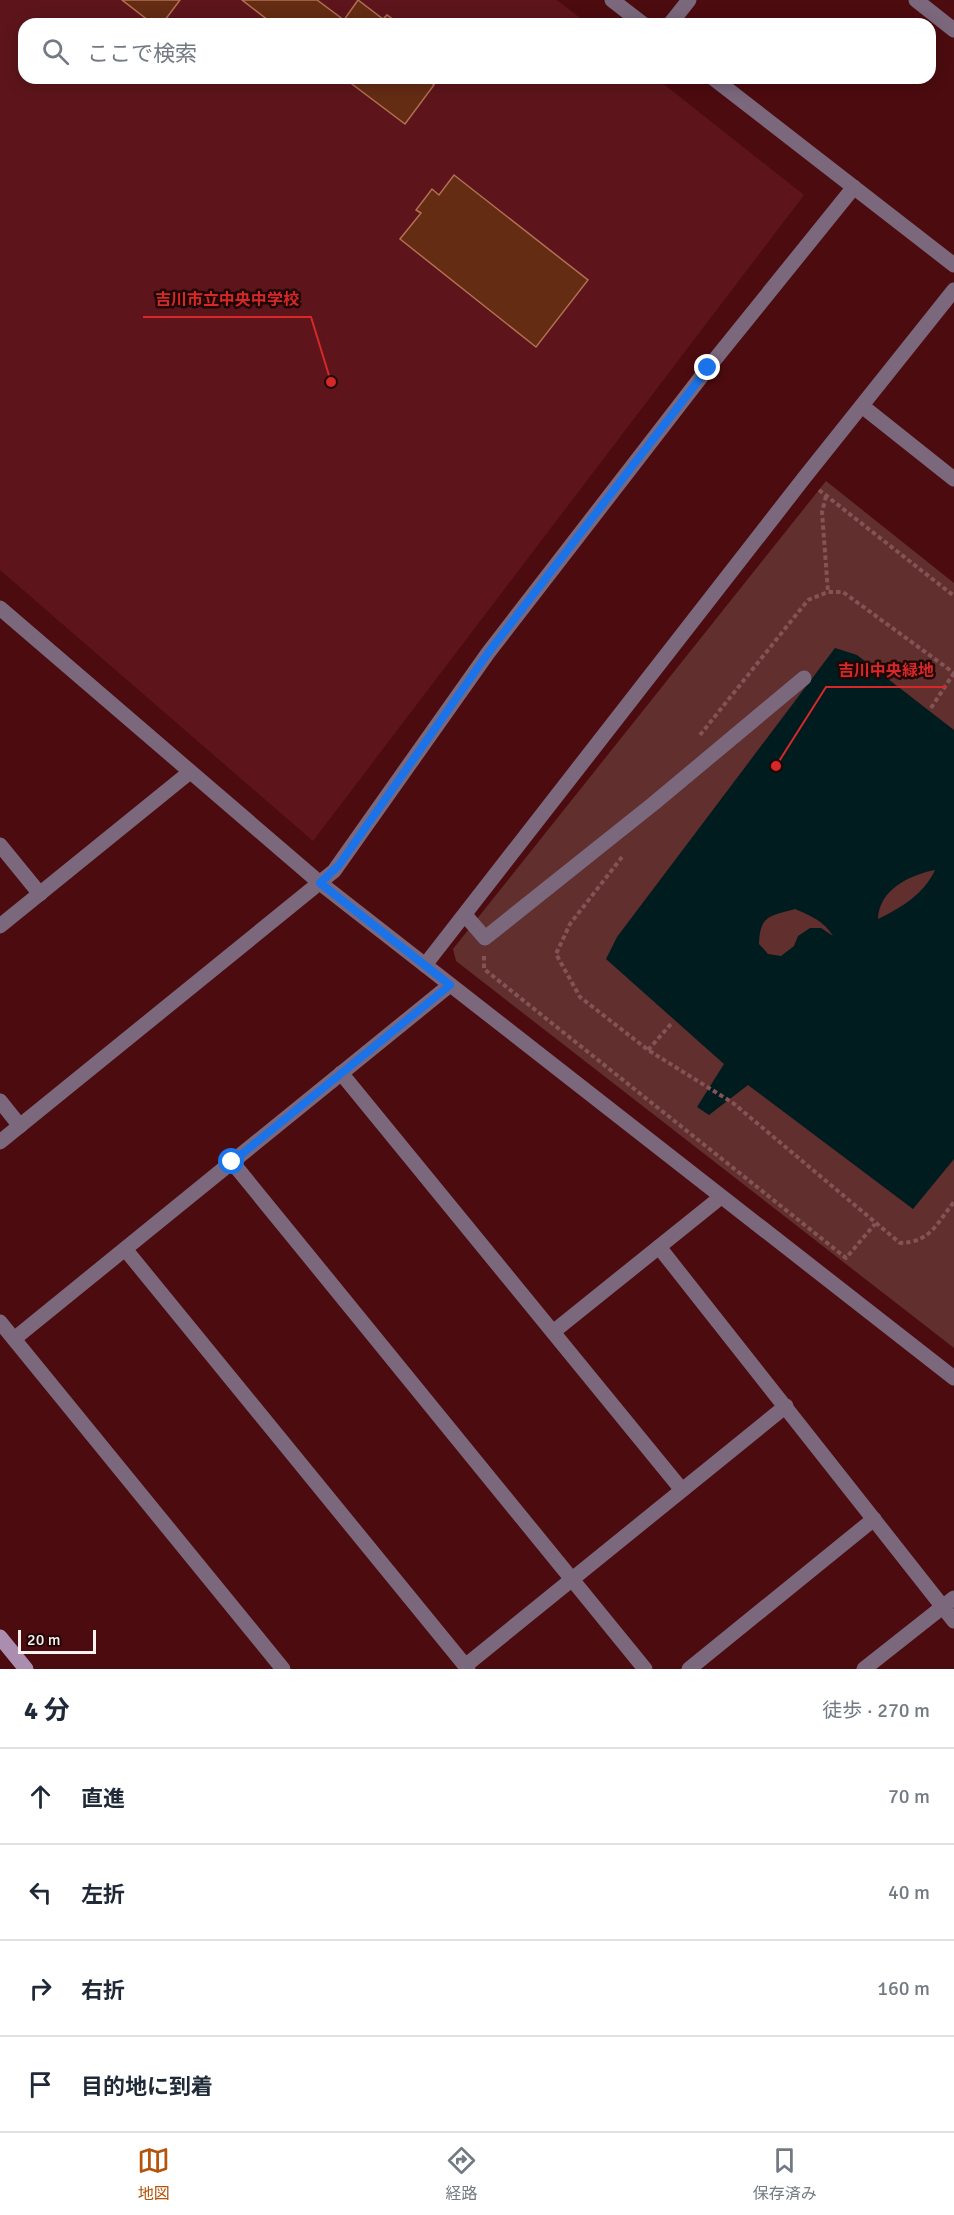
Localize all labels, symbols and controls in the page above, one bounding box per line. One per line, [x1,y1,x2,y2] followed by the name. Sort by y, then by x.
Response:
[18,18,936,84] search box
[39,35,72,68] icon: search
[87,40,197,67] text: ここで検索
[143,283,311,317] callout: 吉川市立中央中学校
[155,290,299,310] text: 吉川市立中央中学校
[694,354,720,380] route end
[826,653,946,687] callout: 吉川中央緑地
[838,661,934,681] text: 吉川中央緑地
[218,1148,244,1174] route start
[18,1627,96,1654] scale bar
[27,1630,61,1650] text: 20 m
[24,1695,70,1727] text: 4 分
[822,1698,930,1723] text: 徒歩 · 270 m
[24,1780,57,1813] icon: ahead
[888,1784,930,1809] text: 70 m
[81,1785,125,1812] text: 直進
[24,1876,57,1909] icon: left
[888,1880,930,1905] text: 40 m
[81,1881,125,1908] text: 左折
[24,1972,57,2005] icon: right
[877,1976,930,2001] text: 160 m
[81,1977,125,2004] text: 右折
[24,2068,57,2101] icon: arrive
[81,2073,213,2100] text: 目的地に到着
[137,2144,170,2204] tab: 地図
[445,2144,478,2204] tab: 経路
[753,2144,817,2204] tab: 保存済み

